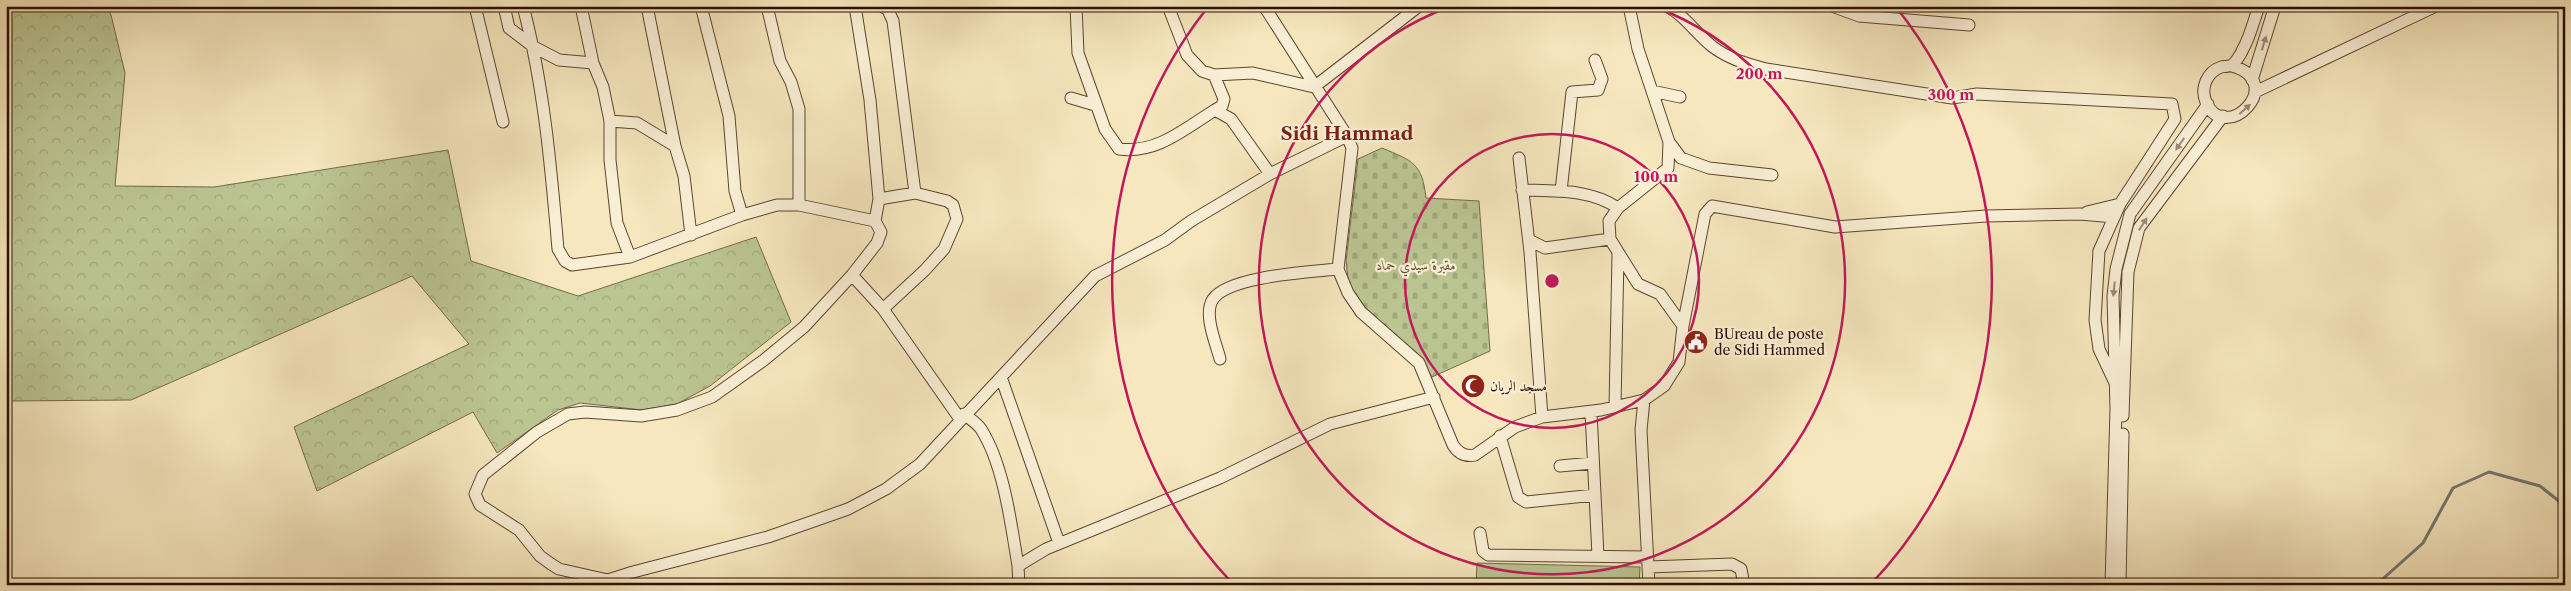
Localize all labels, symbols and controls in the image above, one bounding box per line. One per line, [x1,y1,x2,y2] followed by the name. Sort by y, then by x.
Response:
[2260,35,2268,50] one-way arrow
[1736,64,1782,83] text: 200 m
[1928,85,1974,104] text: 300 m
[2239,104,2252,115] one-way arrow
[1281,122,1414,145] district label: Sidi Hammad
[2174,137,2185,150] one-way arrow
[1634,167,1678,186] text: 100 m
[2139,217,2148,231] one-way arrow
[1376,256,1456,277] park label: مقبرة سيدي حماد
[1543,272,1561,290] centre of rings
[2110,282,2118,298] one-way arrow
[1714,325,1825,359] place label: BUreau de poste de Sidi Hammed
[1683,329,1709,355] public building icon: BUreau de poste de Sidi Hammed
[1460,373,1486,399] mosque icon: مسجد الريان
[1490,377,1547,395] place label: مسجد الريان

